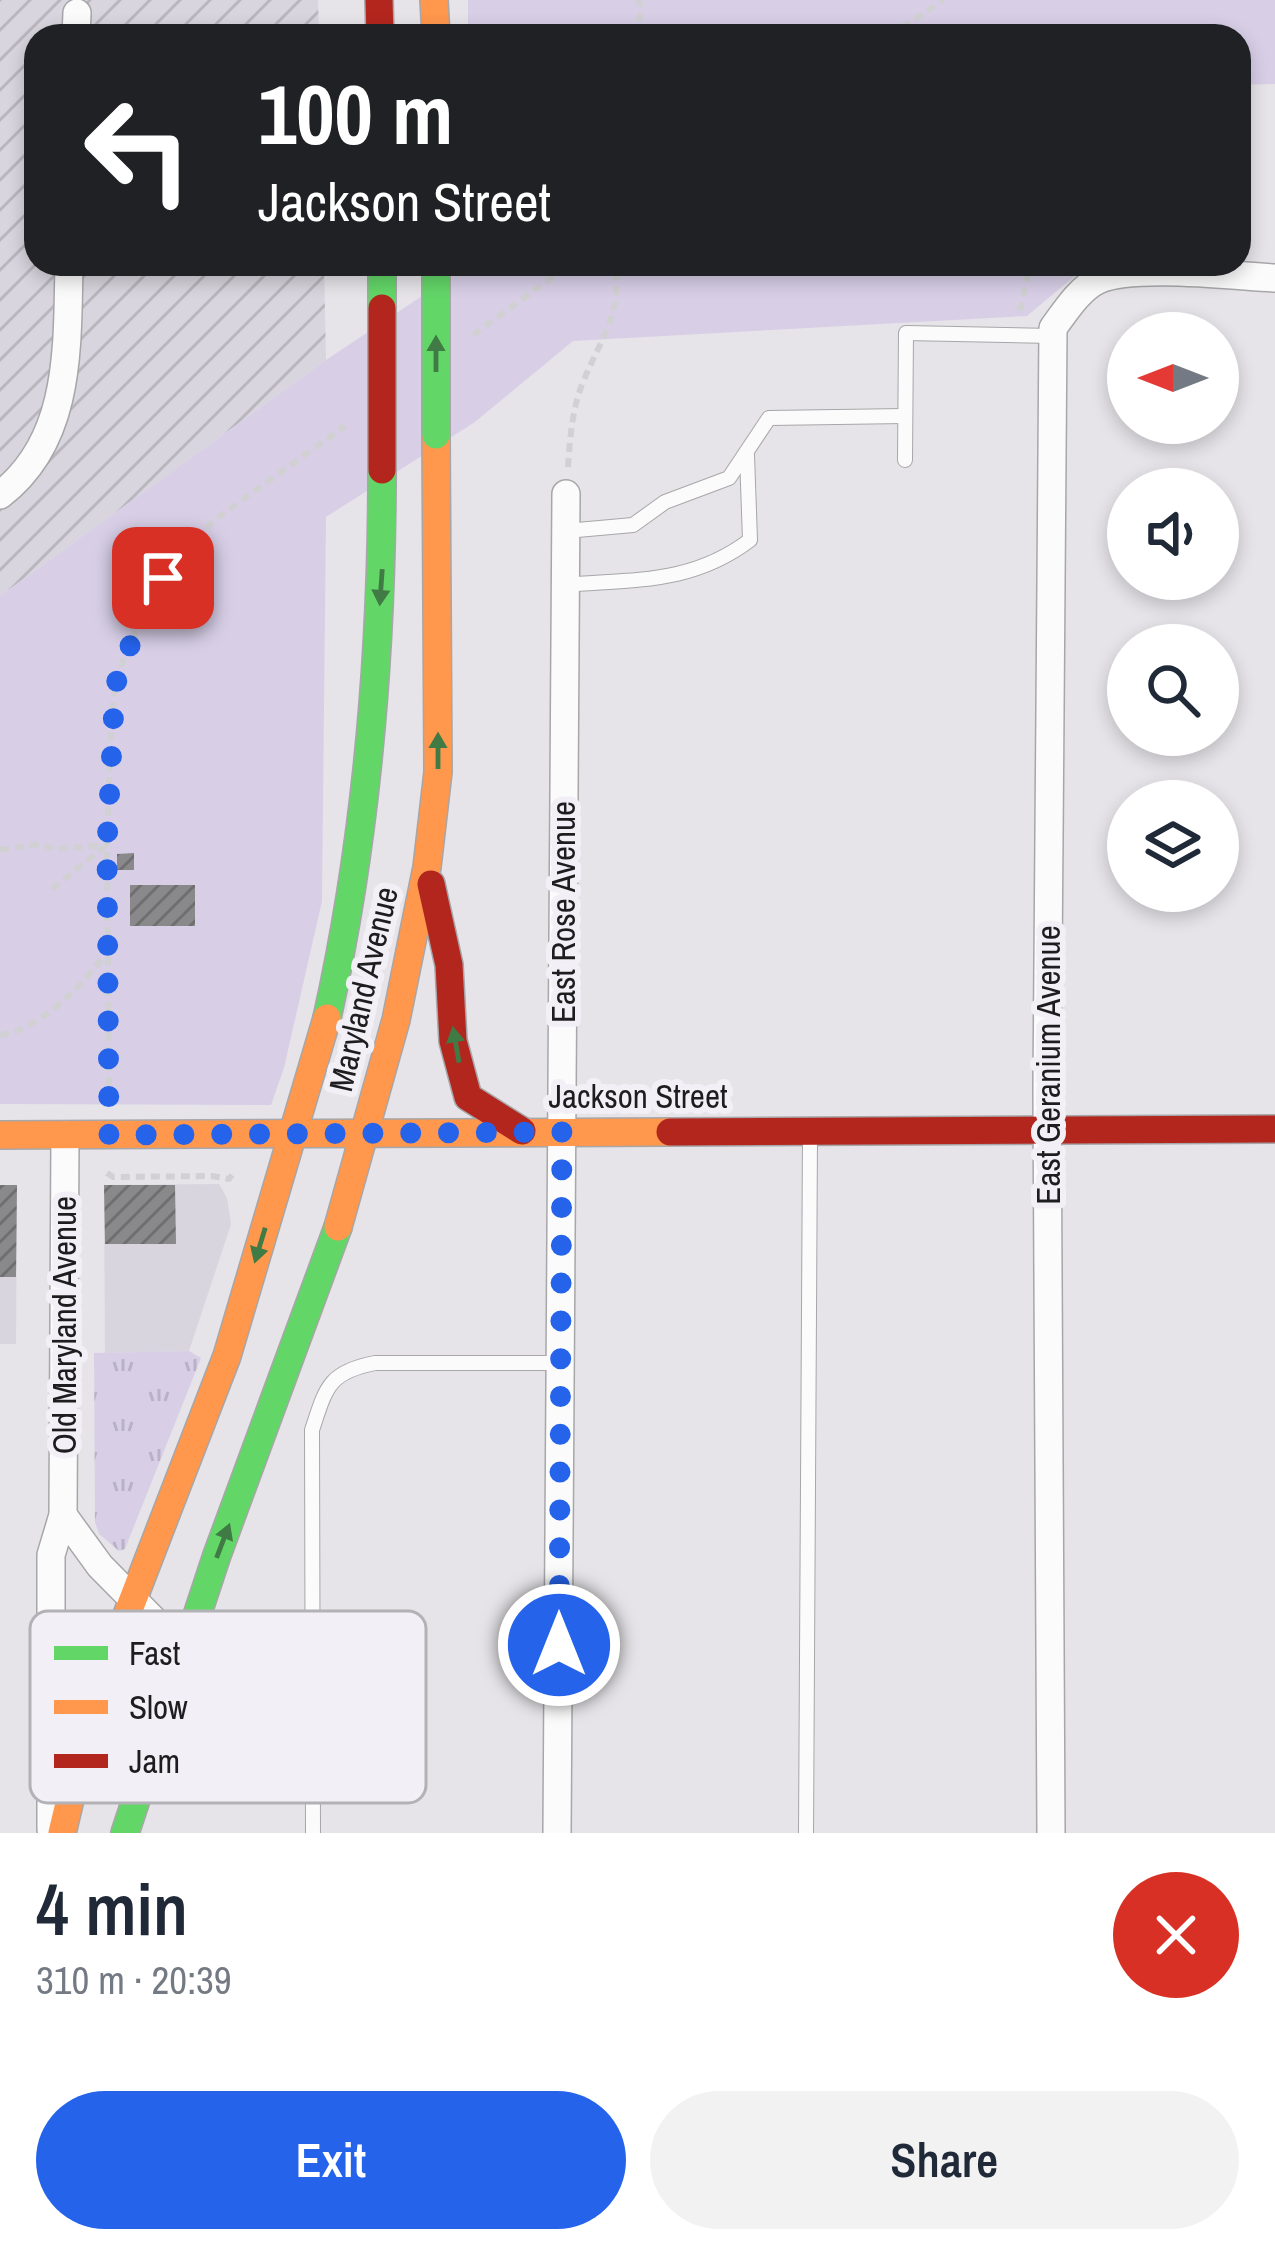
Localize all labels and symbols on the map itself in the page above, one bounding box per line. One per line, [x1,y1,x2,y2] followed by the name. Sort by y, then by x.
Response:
[1107,312,1239,444] north arrow
[426,334,446,372] one-way arrow
[112,527,214,629] pin
[371,569,390,606] one-way arrow
[428,731,447,769] one-way arrow
[541,801,585,1023] street label: East Rose Avenue
[318,882,408,1096] street label: Maryland Avenue
[1026,925,1070,1205] street label: East Geranium Avenue
[446,1025,465,1063] one-way arrow
[549,1074,728,1118] street label: Jackson Street
[42,1196,86,1454] street label: Old Maryland Avenue
[250,1227,268,1264] one-way arrow
[214,1522,233,1558] one-way arrow
[496,1582,622,1708] position arrow
[30,1611,426,1803] legend
[129,1631,180,1675] text: Fast
[129,1685,188,1729] text: Slow
[129,1739,180,1783] text: Jam

